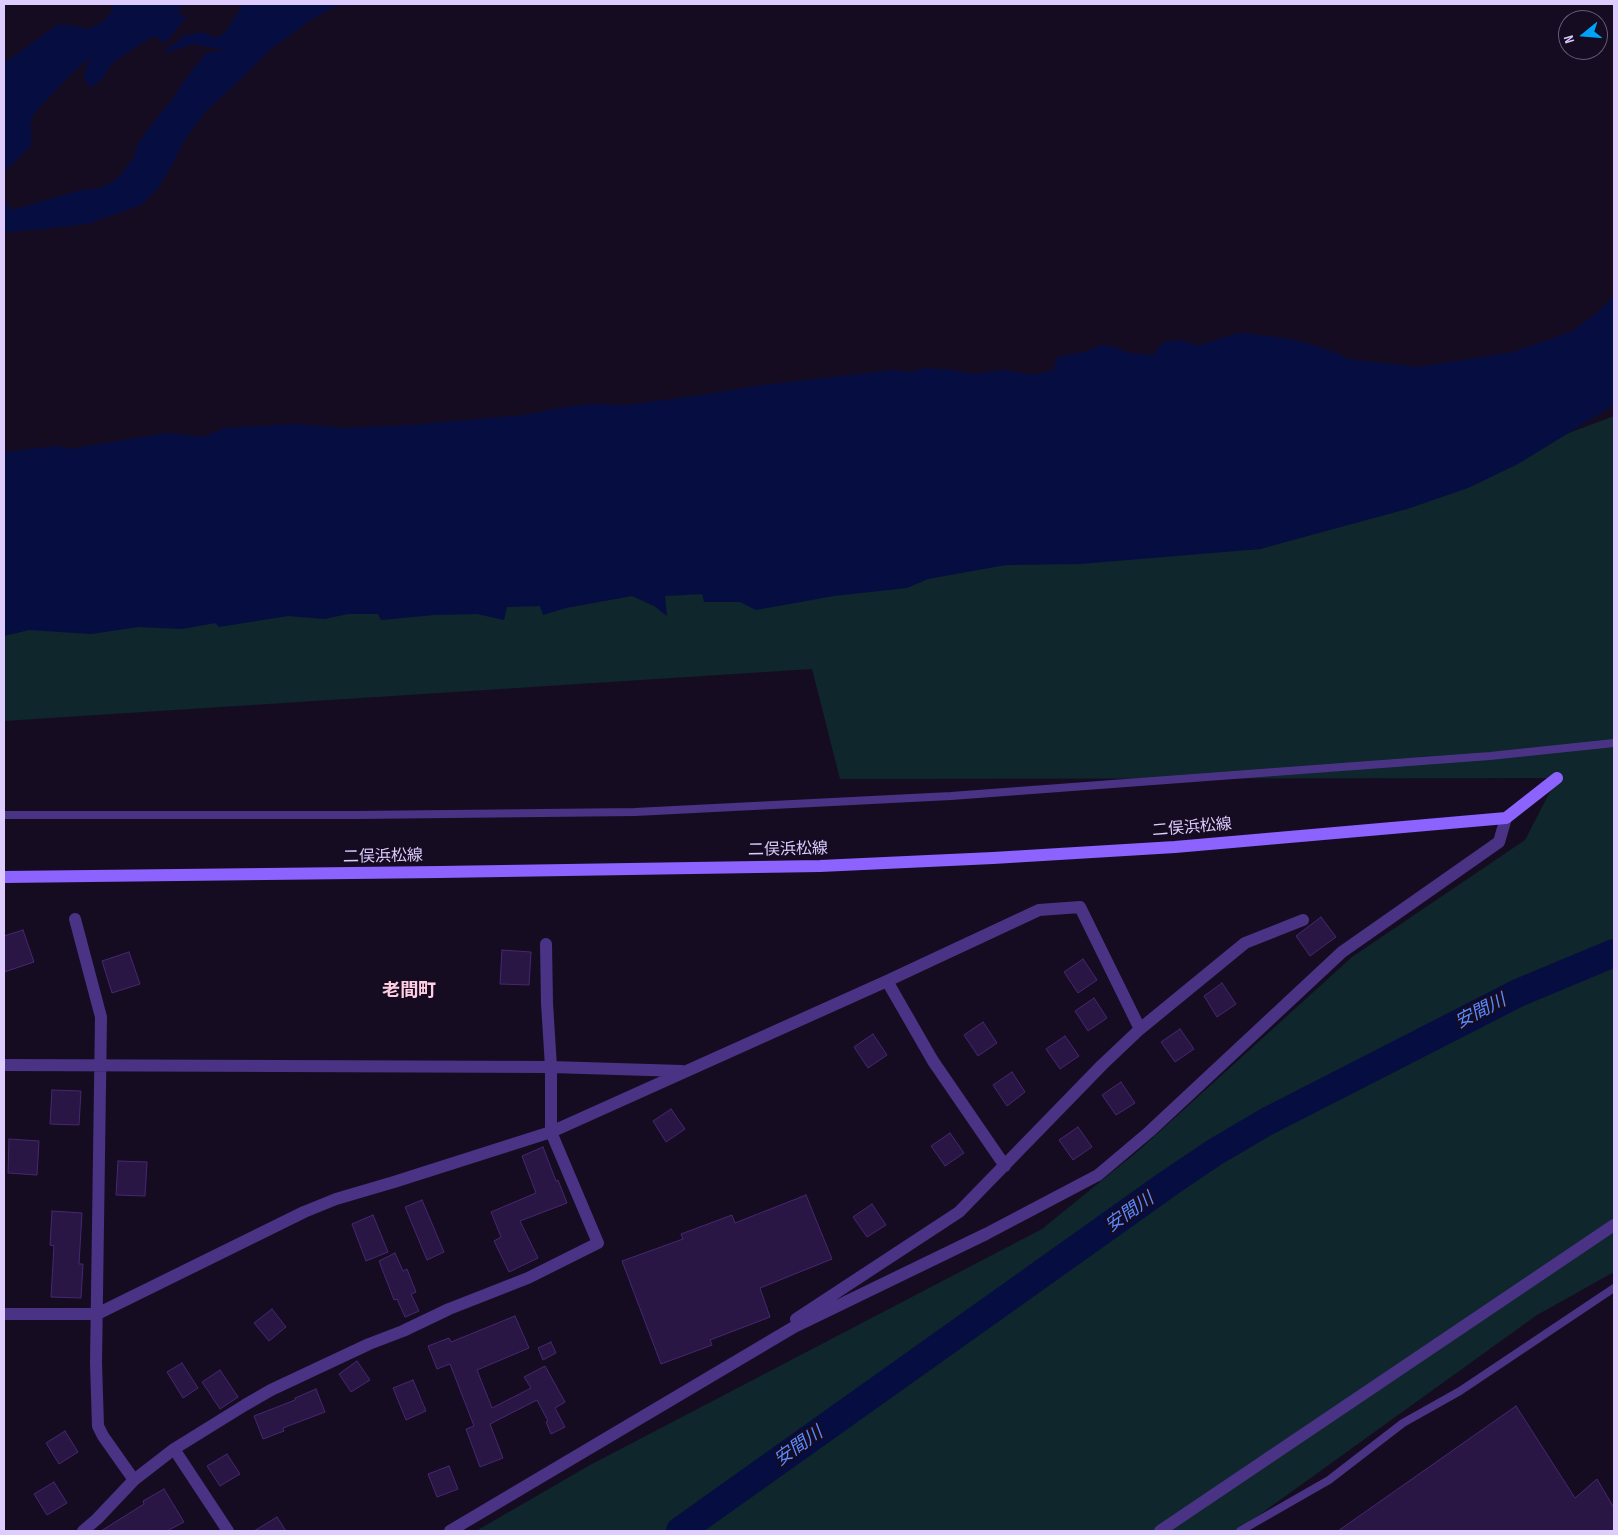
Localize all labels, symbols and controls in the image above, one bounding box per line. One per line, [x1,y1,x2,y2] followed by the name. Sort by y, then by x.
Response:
[1558,10,1608,60] north arrow
[1560,33,1578,45] text: N
[1151,815,1233,841] street label: 二俣浜松線
[748,840,828,860] street label: 二俣浜松線
[343,847,423,867] street label: 二俣浜松線
[382,980,436,1002] district label: 老間町
[1452,990,1510,1034] water label: 安間川
[1102,1189,1158,1237] water label: 安間川
[771,1423,827,1471] water label: 安間川

